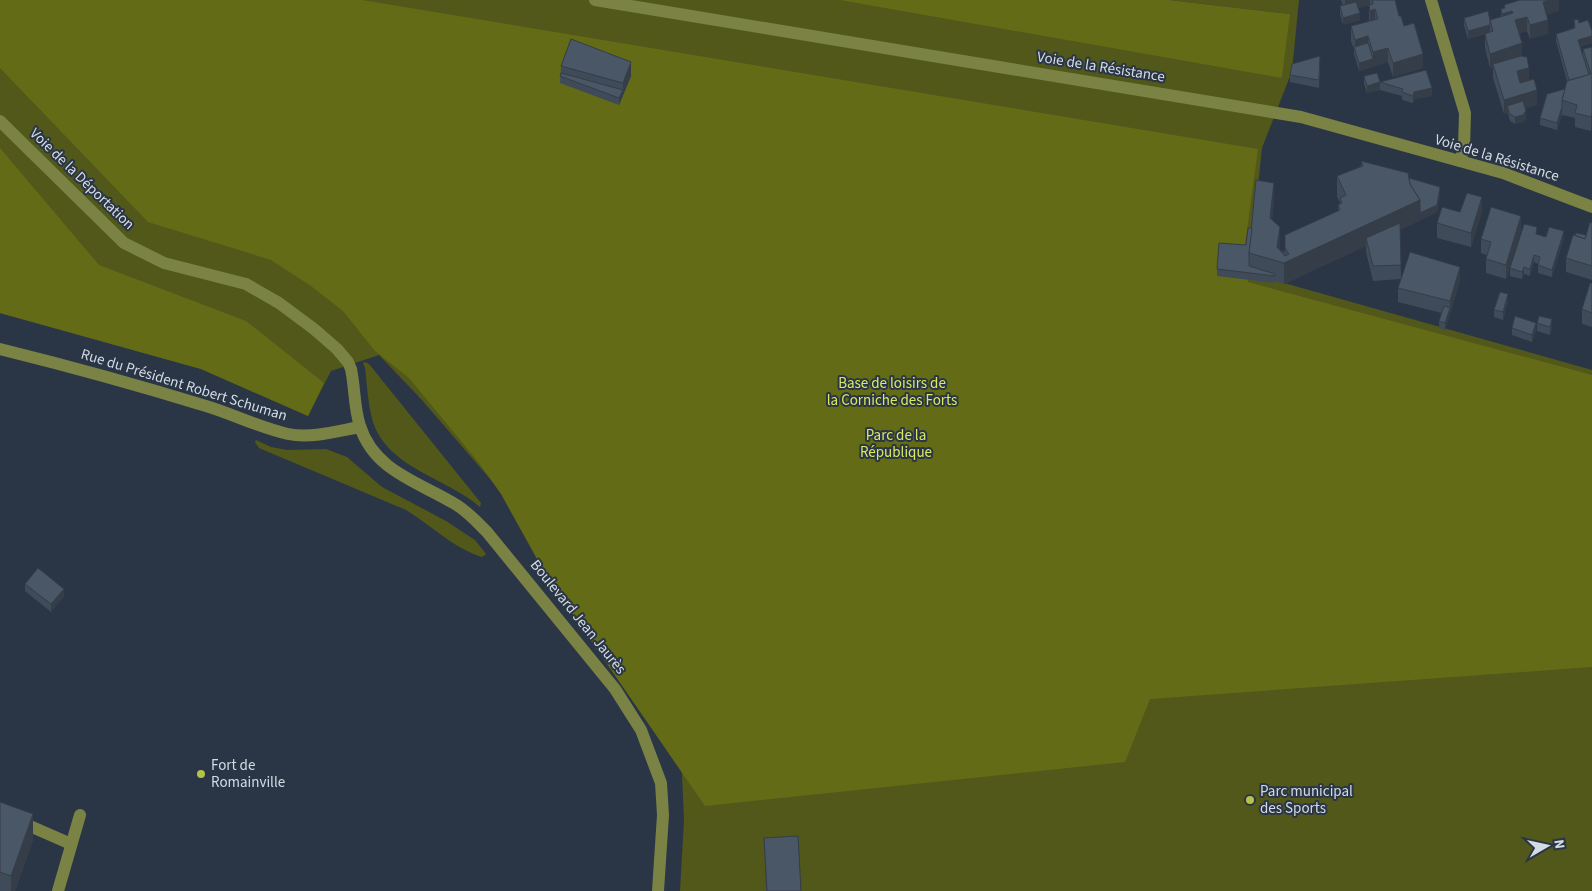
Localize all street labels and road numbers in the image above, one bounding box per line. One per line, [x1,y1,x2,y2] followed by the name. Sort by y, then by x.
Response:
[1036,47,1166,87] street label: Voie de la Résistance
[25,123,139,235] street label: Voie de la Déportation
[1432,129,1562,187] street label: Voie de la Résistance
[78,344,290,426] street label: Rue du Président Robert Schuman
[525,555,631,679] street label: Boulevard Jean Jaurès

